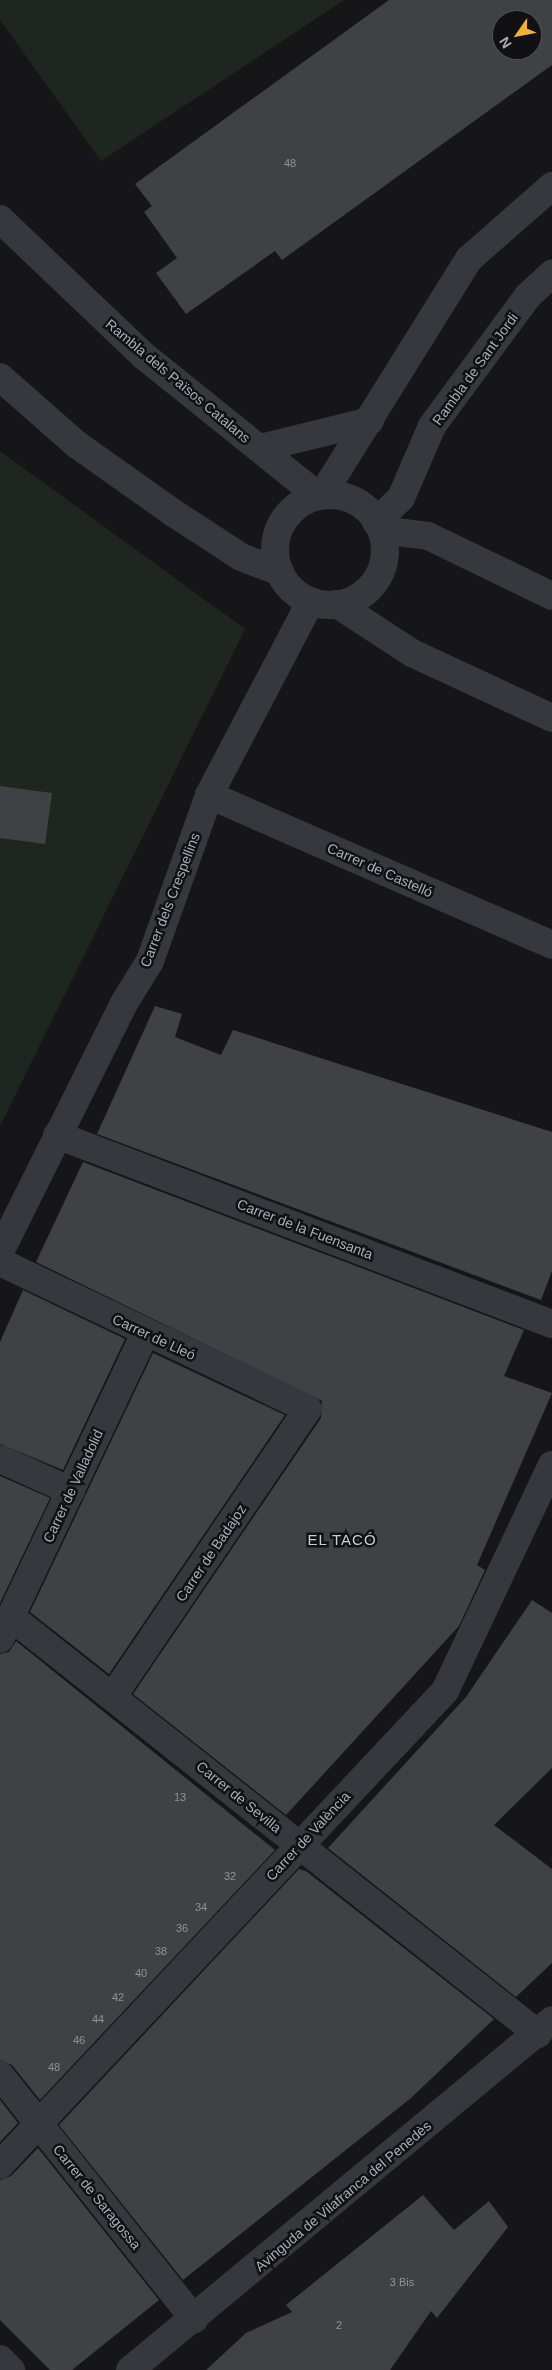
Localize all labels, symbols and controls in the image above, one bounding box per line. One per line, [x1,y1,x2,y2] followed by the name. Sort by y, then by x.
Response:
[492,10,542,60] north arrow
[496,34,515,51] text: N
[284,156,296,170] house number: 48
[429,310,521,428] street label: Rambla de Sant Jordi
[102,316,254,446] street label: Rambla dels Països Catalans
[137,831,203,969] street label: Carrer dels Crespellins
[325,839,435,901] street label: Carrer de Castelló
[235,1195,375,1263] street label: Carrer de la Fuensanta
[110,1310,198,1364] street label: Carrer de Lleó
[39,1427,107,1545] street label: Carrer de Valladolid
[172,1501,250,1605] street label: Carrer de Badajoz
[306,1531,378,1549] district label: EL TACÓ
[193,1758,285,1836] street label: Carrer de Sevilla
[262,1788,354,1884] street label: Carrer de València
[174,1790,186,1804] house number: 13
[224,1869,236,1883] house number: 32
[195,1900,207,1914] house number: 34
[176,1921,188,1935] house number: 36
[155,1944,167,1958] house number: 38
[135,1966,147,1980] house number: 40
[112,1990,124,2004] house number: 42
[92,2012,104,2026] house number: 44
[73,2033,85,2047] house number: 46
[48,2060,60,2074] house number: 48
[251,2117,435,2275] street label: Avinguda de Vilafranca del Penedès
[50,2141,144,2253] street label: Carrer de Saragossa
[390,2275,414,2289] house number: 3 Bis
[336,2318,342,2332] house number: 2

